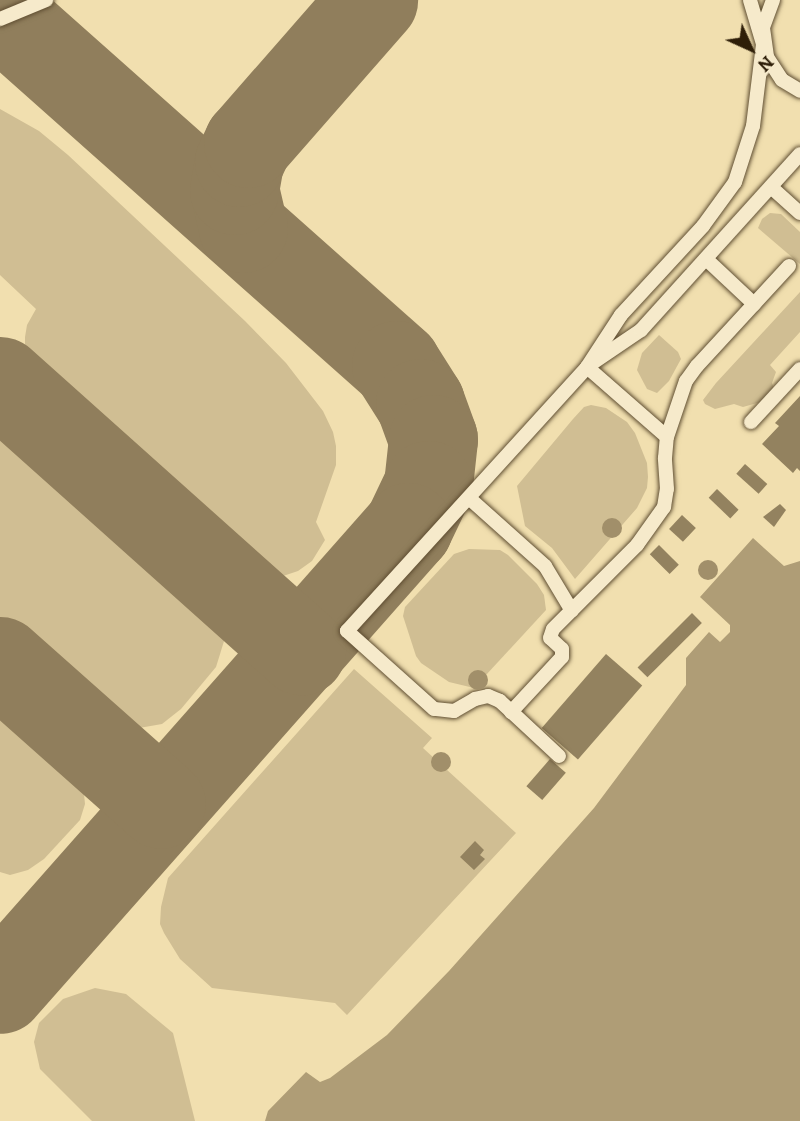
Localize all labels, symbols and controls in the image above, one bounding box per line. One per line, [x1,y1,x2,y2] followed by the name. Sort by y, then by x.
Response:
[716,14,786,84] north arrow
[752,50,780,78] text: N

